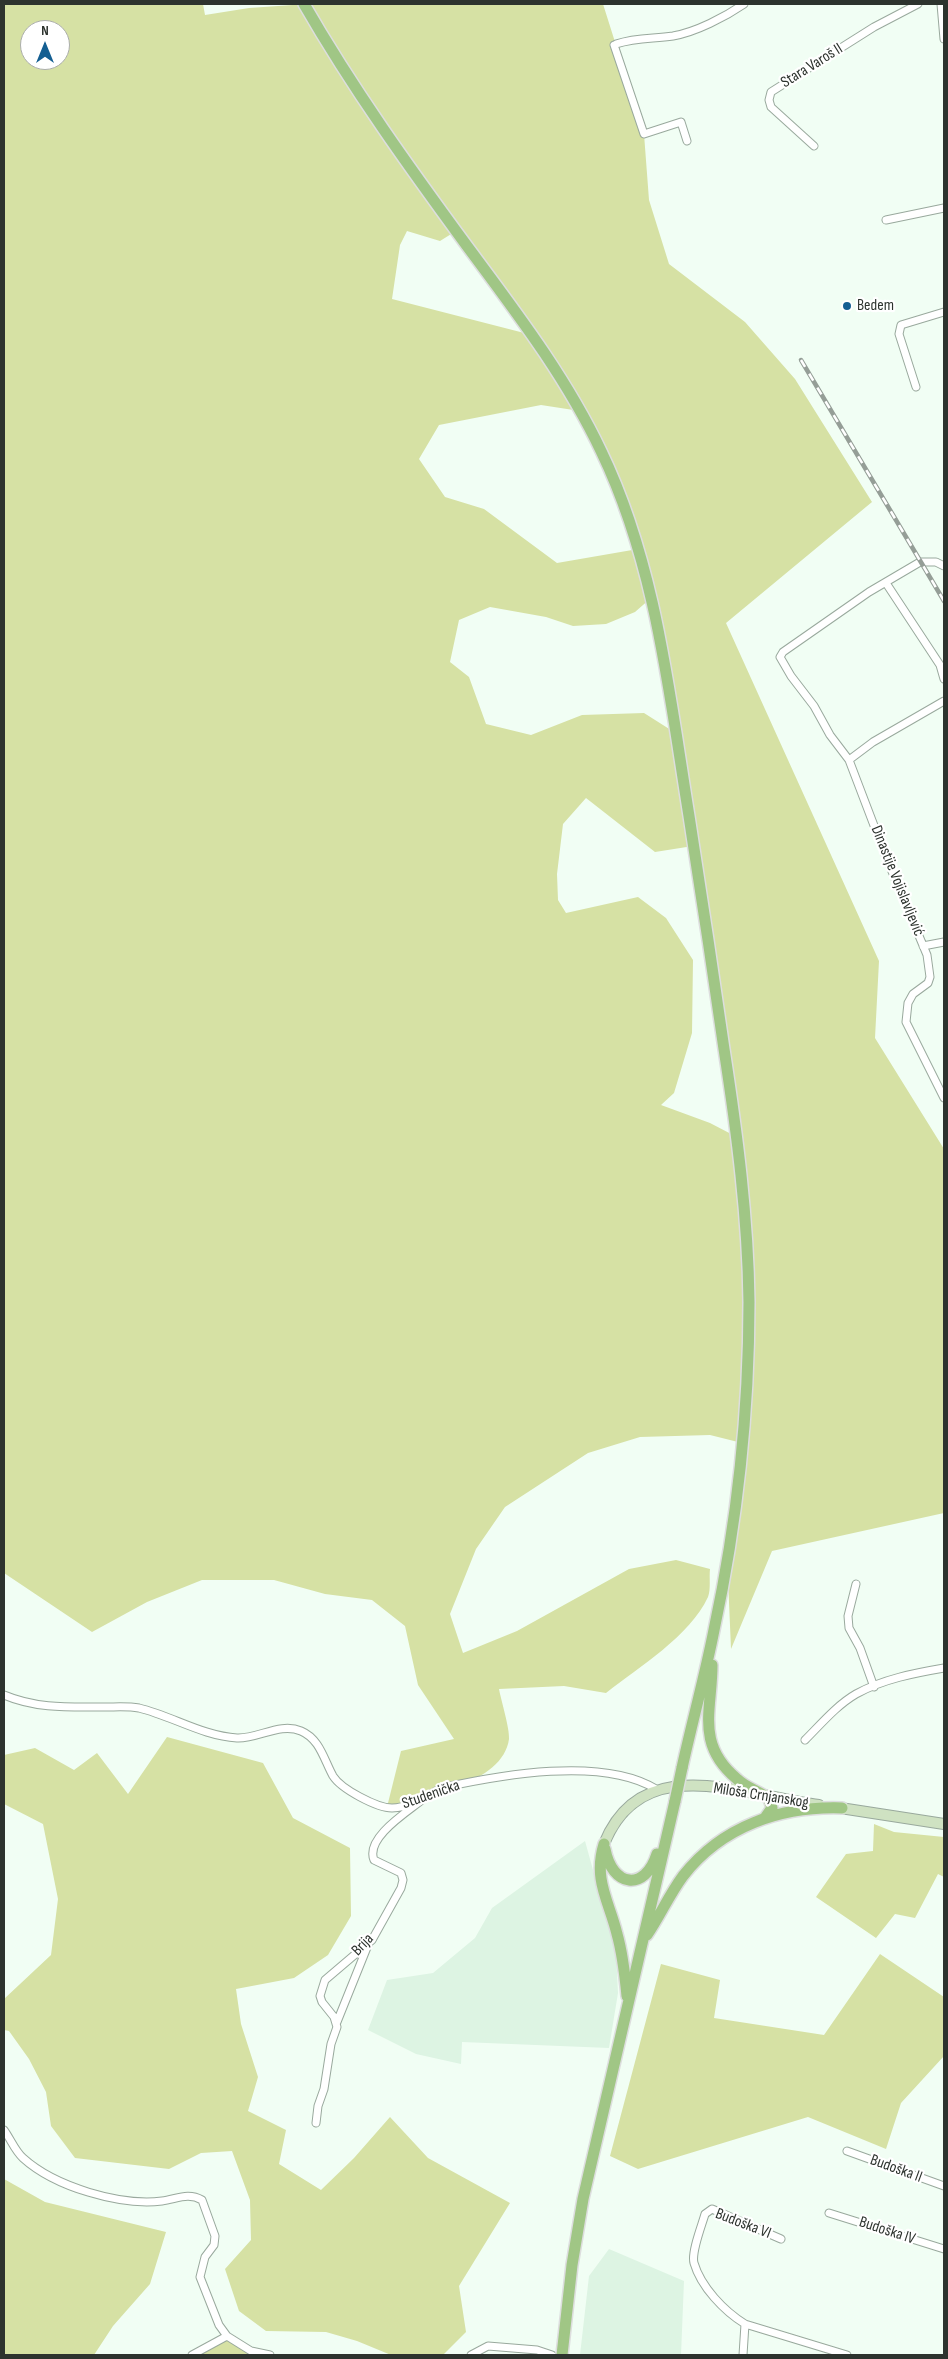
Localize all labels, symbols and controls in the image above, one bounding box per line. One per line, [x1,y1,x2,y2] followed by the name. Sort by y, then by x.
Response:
[20,20,70,70] north arrow
[41,22,49,39] text: N
[777,39,847,93] street label: Stara Varoš II
[857,296,894,316] place label: Bedem
[841,300,853,312] marker: Bedem
[866,823,928,939] street label: Dinastije Vojislavljević
[400,1776,462,1814] street label: Studenička
[712,1779,810,1813] street label: Miloša Crnjanskog
[348,1930,378,1960] street label: Brija
[867,2151,925,2187] street label: Budoška II
[712,2205,774,2243] street label: Budoška VI
[856,2213,918,2249] street label: Budoška IV

